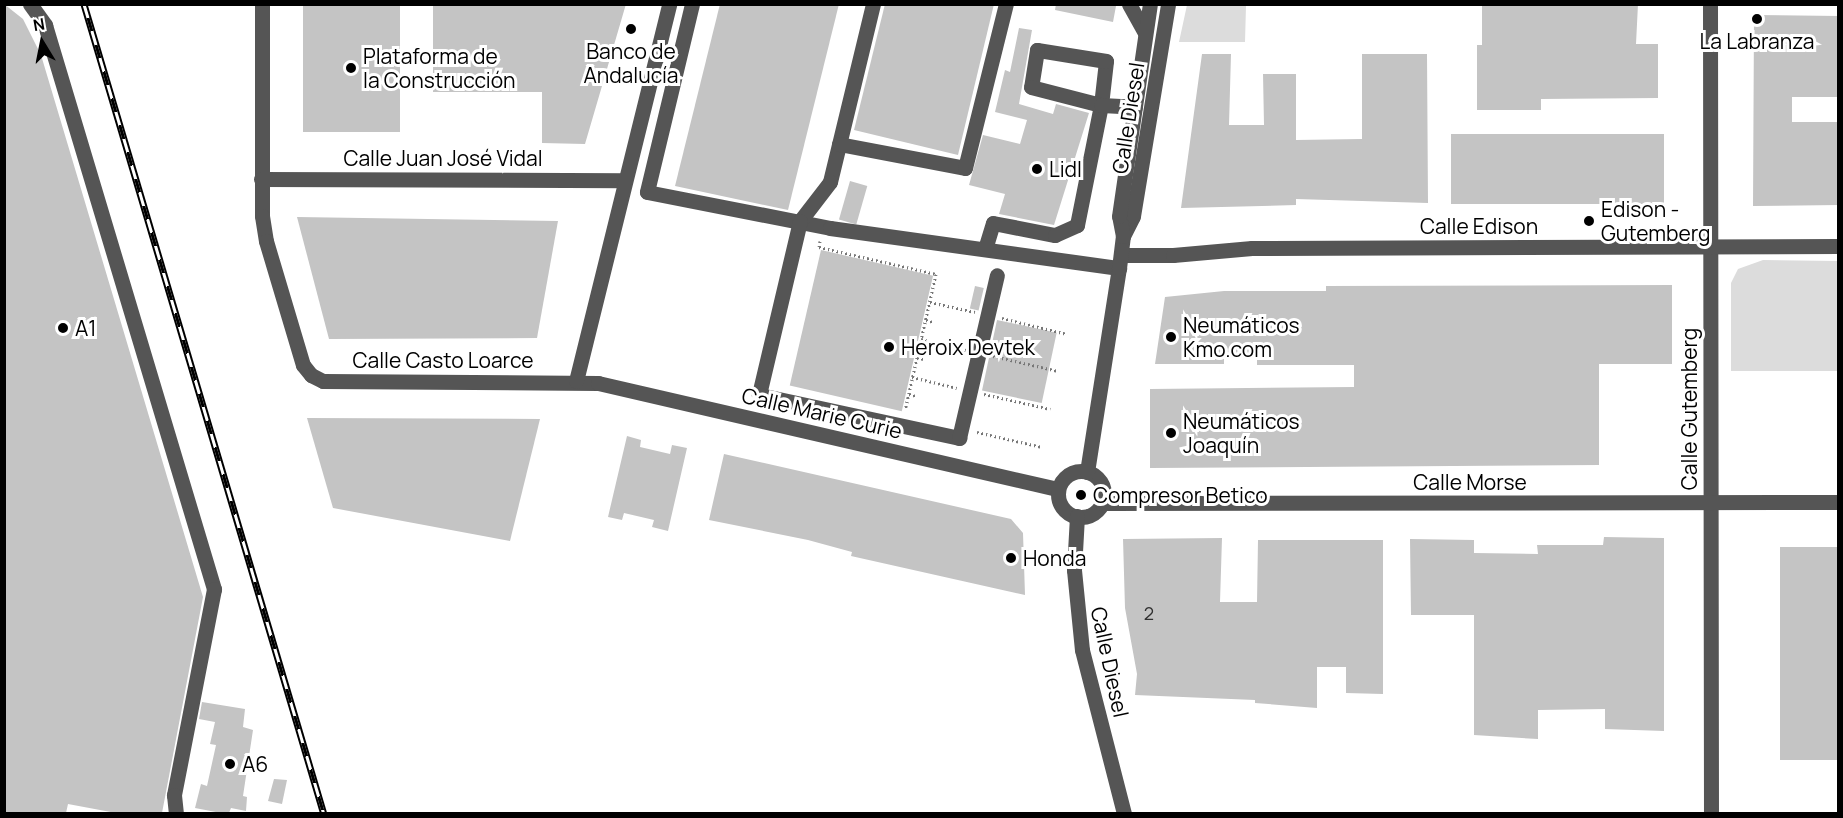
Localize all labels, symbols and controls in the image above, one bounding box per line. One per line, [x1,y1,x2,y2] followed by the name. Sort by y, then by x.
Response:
[12,12,72,72] north arrow
[31,12,46,36] text: N
[1750,12,1764,26] marker: La Labranza
[624,22,638,36] marker: Banco de Andalucía
[1700,28,1814,54] place label: La Labranza
[583,38,679,88] place label: Banco de Andalucía
[363,43,516,93] place label: Plataforma de la Construcción
[1107,60,1149,176] street label: Calle Diesel
[344,61,358,75] marker: Plataforma de la Construcción
[343,145,543,171] street label: Calle Juan José Vidal
[1049,156,1082,182] place label: Lidl
[1030,162,1044,176] marker: Lidl
[1601,196,1710,246] place label: Edison - Gutemberg
[1420,213,1538,239] street label: Calle Edison
[1582,214,1596,228] marker: Edison - Gutemberg
[1183,312,1300,362] place label: Neumáticos Kmo.com
[75,315,96,341] place label: A1
[56,321,70,335] marker: A1
[1676,328,1702,490] street label: Calle Gutemberg
[1164,330,1178,344] marker: Neumáticos Kmo.com
[901,334,1035,360] place label: Heroix Devtek
[882,340,896,354] marker: Heroix Devtek
[352,347,534,373] street label: Calle Casto Loarce
[740,382,904,444] street label: Calle Marie Curie
[1183,408,1300,458] place label: Neumáticos Joaquín
[1164,426,1178,440] marker: Neumáticos Joaquín
[1413,469,1527,495] street label: Calle Morse
[1093,482,1268,508] place label: Compresor Betico
[1074,488,1088,502] marker: Compresor Betico
[1023,545,1086,571] place label: Honda
[1004,551,1018,565] marker: Honda
[1144,602,1154,624] house number: 2
[1086,604,1134,720] street label: Calle Diesel
[242,751,268,777] place label: A6
[223,757,237,771] marker: A6

